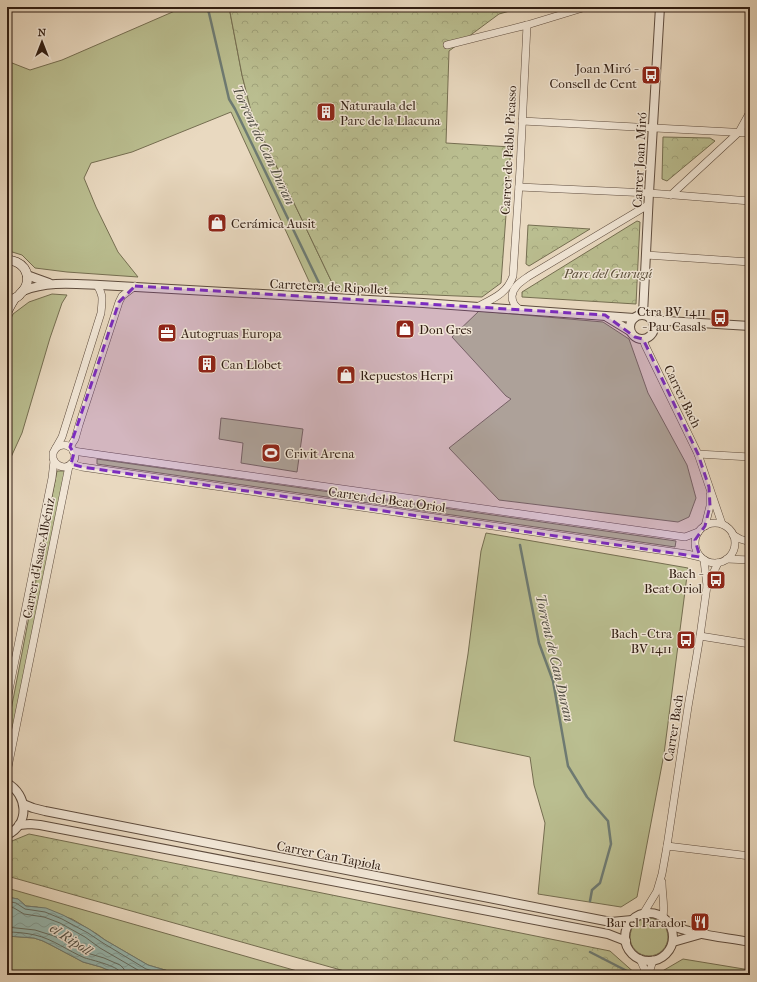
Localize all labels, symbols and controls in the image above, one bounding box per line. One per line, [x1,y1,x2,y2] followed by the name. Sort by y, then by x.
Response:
[22,22,62,62] north arrow
[38,26,47,39] text: N
[549,61,639,91] place label: Joan Miró - Consell de Cent
[640,64,662,86] bus stop icon: Joan Miró - Consell de Cent
[228,83,299,208] water label: Torrent de Can Duran
[498,85,519,215] street label: Carrer de Pablo Picasso
[340,98,441,128] place label: Naturaula del Parc de la Llacuna
[315,101,337,123] building icon: Naturaula del Parc de la Llacuna
[630,111,650,208] street label: Carrer Joan Miró
[206,212,228,234] shop icon: Cerámica Ausit
[231,216,316,231] place label: Cerámica Ausit
[563,266,653,281] park label: Parc del Gurugú
[269,276,389,297] street label: Carretera de Ripollet
[637,304,706,334] place label: Ctra BV 1411 - Pau Casals
[709,307,731,329] bus stop icon: Ctra BV 1411 - Pau Casals
[394,318,416,340] shop icon: Don Gres
[156,322,178,344] office icon: Autogruas Europa
[419,322,472,337] place label: Don Gres
[180,326,283,341] place label: Autogruas Europa
[196,353,218,375] building icon: Can Llobet
[221,357,282,372] place label: Can Llobet
[661,362,704,431] street label: Carrer Bach
[335,364,357,386] shop icon: Repuestos Herpi
[360,368,453,383] place label: Repuestos Herpi
[260,442,282,464] sports icon: Crivit Arena
[285,446,355,461] place label: Crivit Arena
[327,484,447,515] street label: Carrer del Beat Oriol
[19,496,58,620] street label: Carrer d'Isaac Albéniz
[644,566,704,596] place label: Bach - Beat Oriol
[705,569,727,591] bus stop icon: Bach - Beat Oriol
[532,593,577,724] water label: Torrent de Can Duran
[611,626,673,656] place label: Bach - Ctra BV 1411
[675,629,697,651] bus stop icon: Bach - Ctra BV 1411
[661,693,686,763] street label: Carrer Bach
[275,838,383,873] street label: Carrer Can Tapiola
[689,911,711,933] restaurant icon: Bar el Parador
[606,915,686,930] place label: Bar el Parador
[47,920,96,960] water label: el Ripoll

